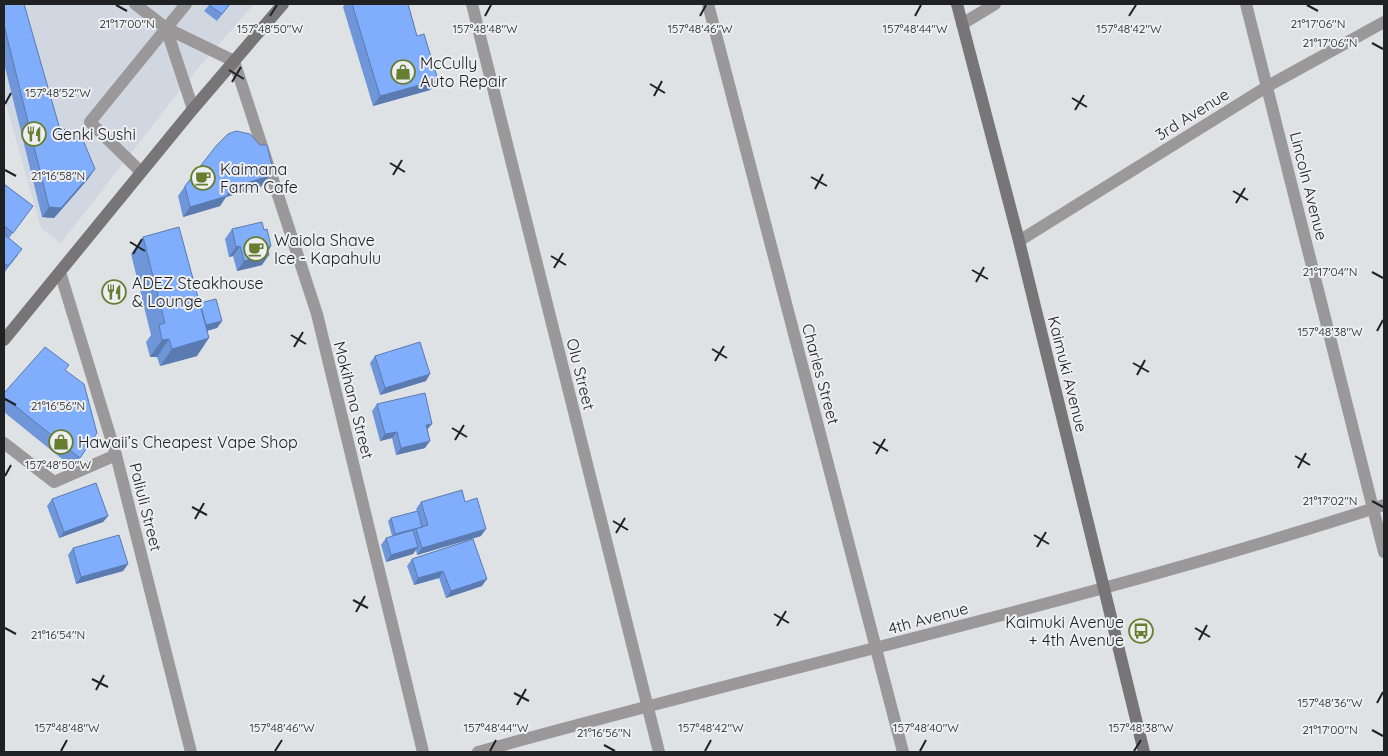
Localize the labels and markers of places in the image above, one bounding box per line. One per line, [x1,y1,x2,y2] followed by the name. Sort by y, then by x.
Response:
[420,53,507,91] place label: McCully Auto Repair
[390,59,416,85] shop icon: McCully Auto Repair
[21,121,47,147] restaurant icon: Genki Sushi
[52,124,136,144] place label: Genki Sushi
[220,159,298,197] place label: Kaimana Farm Cafe
[190,165,216,191] cafe icon: Kaimana Farm Cafe
[274,230,381,268] place label: Waiola Shave Ice - Kapahulu
[243,236,269,262] cafe icon: Waiola Shave Ice - Kapahulu
[132,273,264,311] place label: ADEZ Steakhouse & Lounge
[101,279,127,305] restaurant icon: ADEZ Steakhouse & Lounge
[48,429,74,455] shop icon: Hawaii’s Cheapest Vape Shop
[78,432,298,452] place label: Hawaii’s Cheapest Vape Shop
[1005,612,1124,650] place label: Kaimuki Avenue + 4th Avenue
[1128,618,1154,644] bus stop icon: Kaimuki Avenue + 4th Avenue

